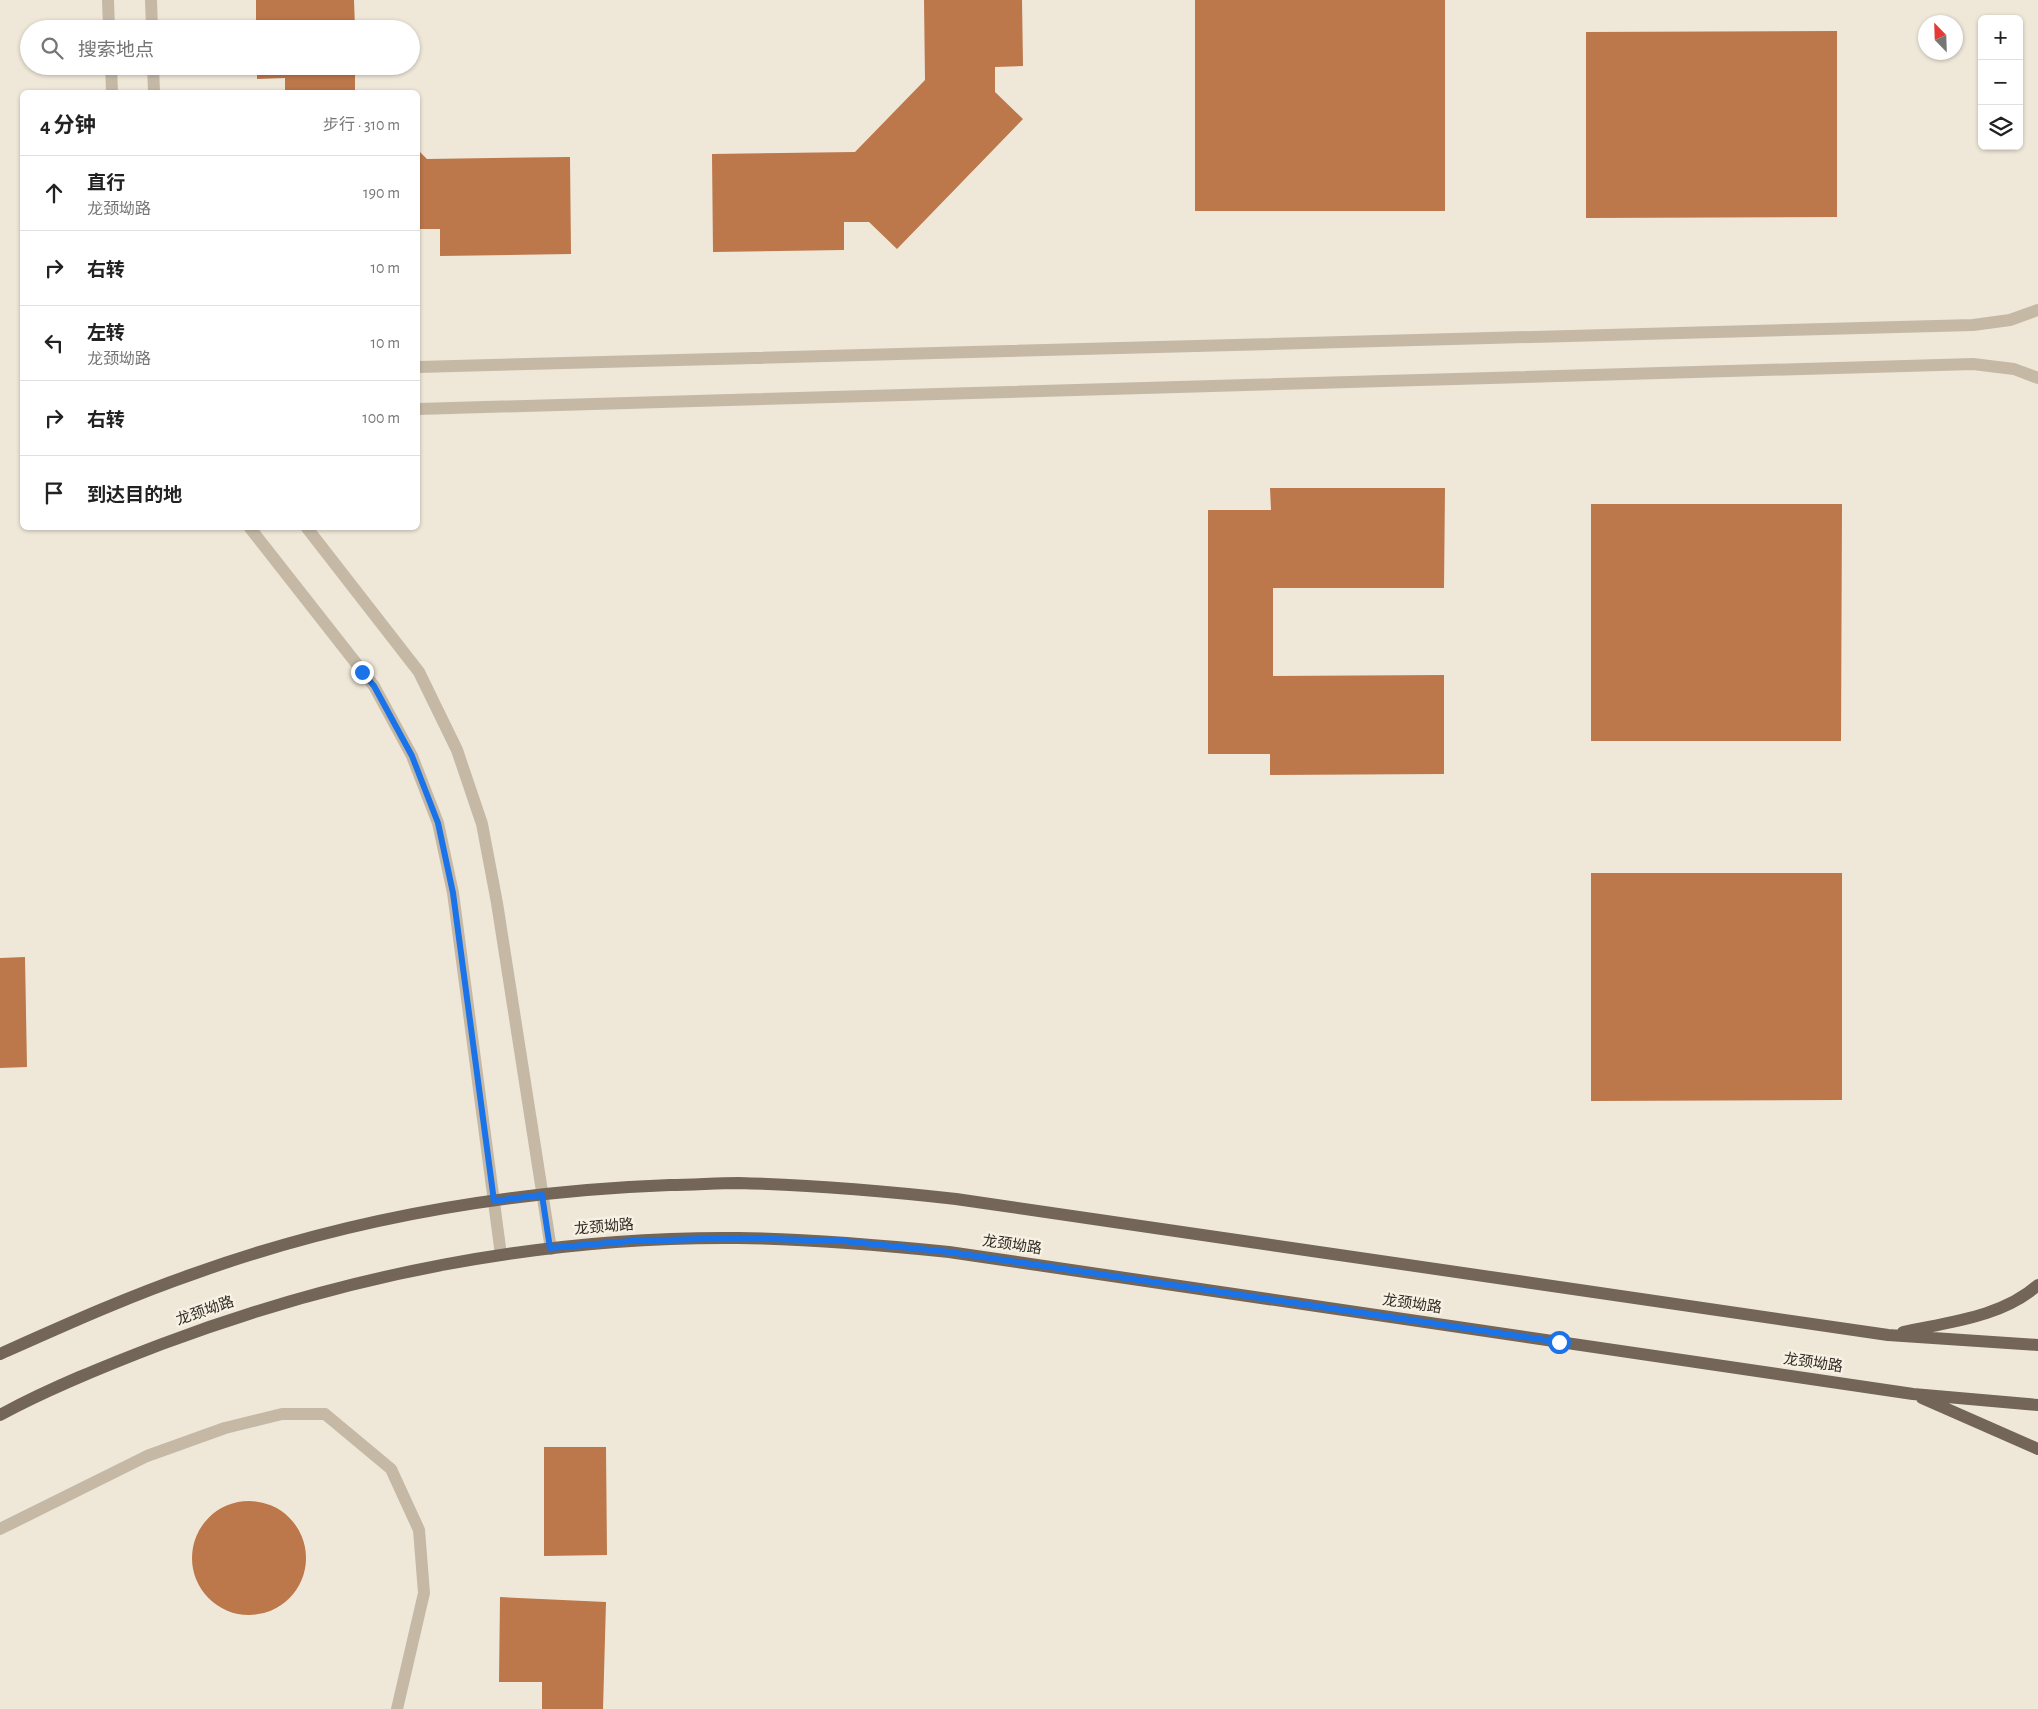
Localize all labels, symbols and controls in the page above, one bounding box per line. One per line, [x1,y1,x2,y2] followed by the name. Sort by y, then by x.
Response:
[1918,15,1963,60] north arrow
[1978,15,2023,150] map controls
[1978,15,2023,60] button: +
[20,20,420,75] search box
[38,34,66,62] icon: search
[78,41,154,60] text: 搜索地点
[1978,60,2023,105] button: −
[1978,105,2023,150] button: layers
[40,115,96,136] text: 4 分钟
[323,117,400,133] text: 步行 · 310 m
[87,174,125,193] text: 直行
[40,179,68,207] icon: ahead
[363,185,400,201] text: 190 m
[87,201,151,217] text: 龙颈坳路
[40,254,68,282] icon: right
[371,260,400,276] text: 10 m
[87,261,125,280] text: 右转
[87,324,125,343] text: 左转
[40,329,68,357] icon: left
[371,335,400,351] text: 10 m
[87,351,151,367] text: 龙颈坳路
[40,404,68,432] icon: right
[362,410,400,426] text: 100 m
[87,411,125,430] text: 右转
[40,479,68,507] icon: arrive
[87,486,182,505] text: 到达目的地
[351,661,374,684] route end
[573,1215,635,1237] street label: 龙颈坳路
[981,1231,1043,1257] street label: 龙颈坳路
[1381,1290,1443,1316] street label: 龙颈坳路
[174,1292,236,1328] street label: 龙颈坳路
[1548,1331,1571,1354] route start
[1782,1349,1844,1375] street label: 龙颈坳路

